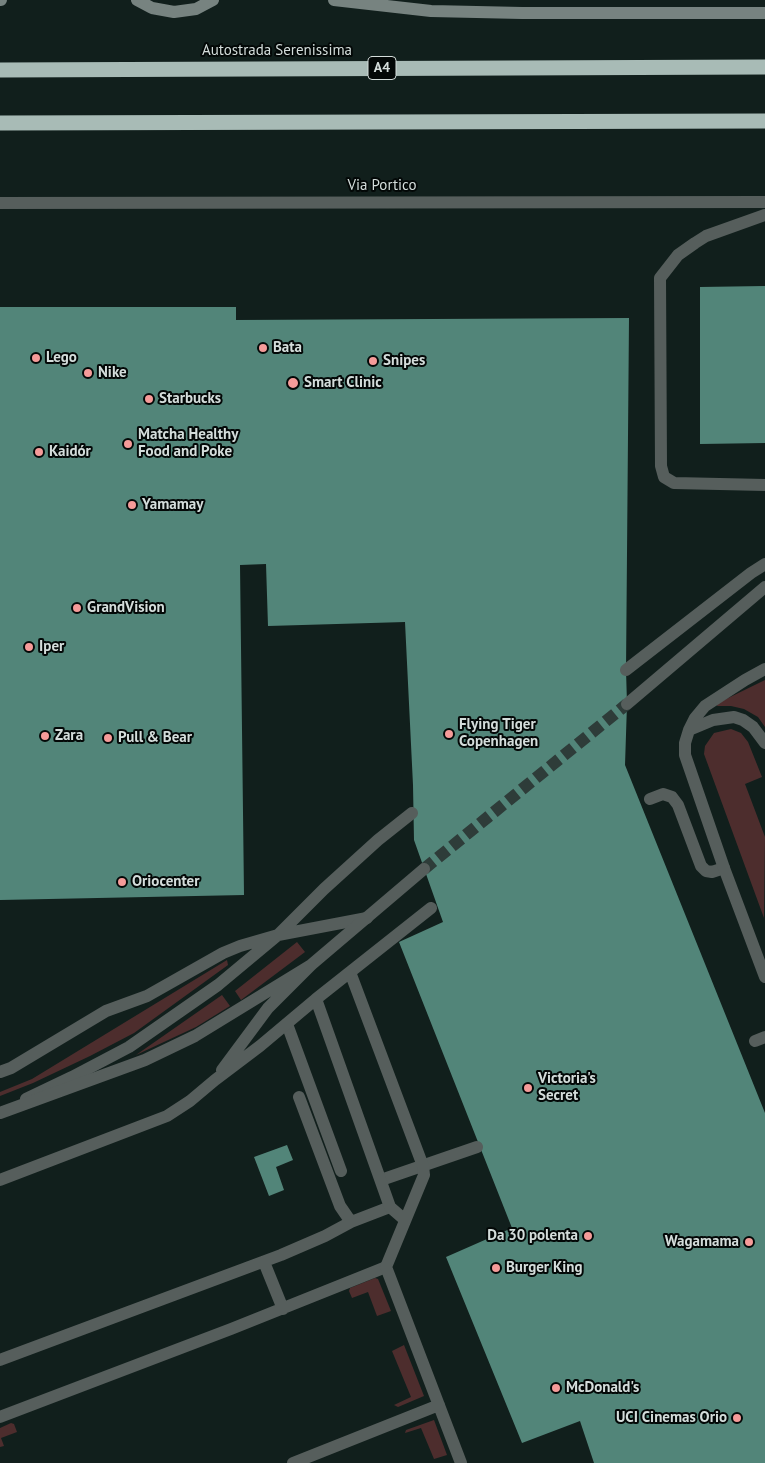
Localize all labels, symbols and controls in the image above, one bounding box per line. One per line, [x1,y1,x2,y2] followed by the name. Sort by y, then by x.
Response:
[202,42,352,60] street label: Autostrada Serenissima
[368,56,396,80] road number: A4
[348,177,416,195] street label: Via Portico
[273,339,302,357] place label: Bata
[257,342,269,354] marker: Bata
[46,349,77,367] place label: Lego
[30,352,42,364] marker: Lego
[383,352,425,370] place label: Snipes
[367,355,379,367] marker: Snipes
[98,364,127,382] place label: Nike
[82,367,94,379] marker: Nike
[304,374,382,392] place label: Smart Clinic
[286,376,300,390] marker: Smart Clinic
[159,390,221,408] place label: Starbucks
[143,393,155,405] marker: Starbucks
[138,426,238,461] place label: Matcha Healthy Food and Poke
[122,438,134,450] marker: Matcha Healthy Food and Poke
[49,443,91,461] place label: Kaidór
[33,446,45,458] marker: Kaidór
[142,496,203,514] place label: Yamamay
[126,499,138,511] marker: Yamamay
[87,599,165,617] place label: GrandVision
[71,602,83,614] marker: GrandVision
[39,638,64,656] place label: Iper
[23,641,35,653] marker: Iper
[459,716,538,751] place label: Flying Tiger Copenhagen
[55,727,83,745] place label: Zara
[443,728,455,740] marker: Flying Tiger Copenhagen
[118,729,192,747] place label: Pull & Bear
[39,730,51,742] marker: Zara
[102,732,114,744] marker: Pull & Bear
[132,873,199,891] place label: Oriocenter
[116,876,128,888] marker: Oriocenter
[538,1070,596,1105] place label: Victoria's Secret
[522,1082,534,1094] marker: Victoria's Secret
[487,1227,578,1245] place label: Da 30 polenta
[582,1230,594,1242] marker: Da 30 polenta
[665,1233,739,1251] place label: Wagamama
[743,1236,755,1248] marker: Wagamama
[506,1259,582,1277] place label: Burger King
[490,1262,502,1274] marker: Burger King
[566,1379,639,1397] place label: McDonald's
[550,1382,562,1394] marker: McDonald's
[616,1409,727,1427] place label: UCI Cinemas Orio
[731,1412,743,1424] marker: UCI Cinemas Orio

